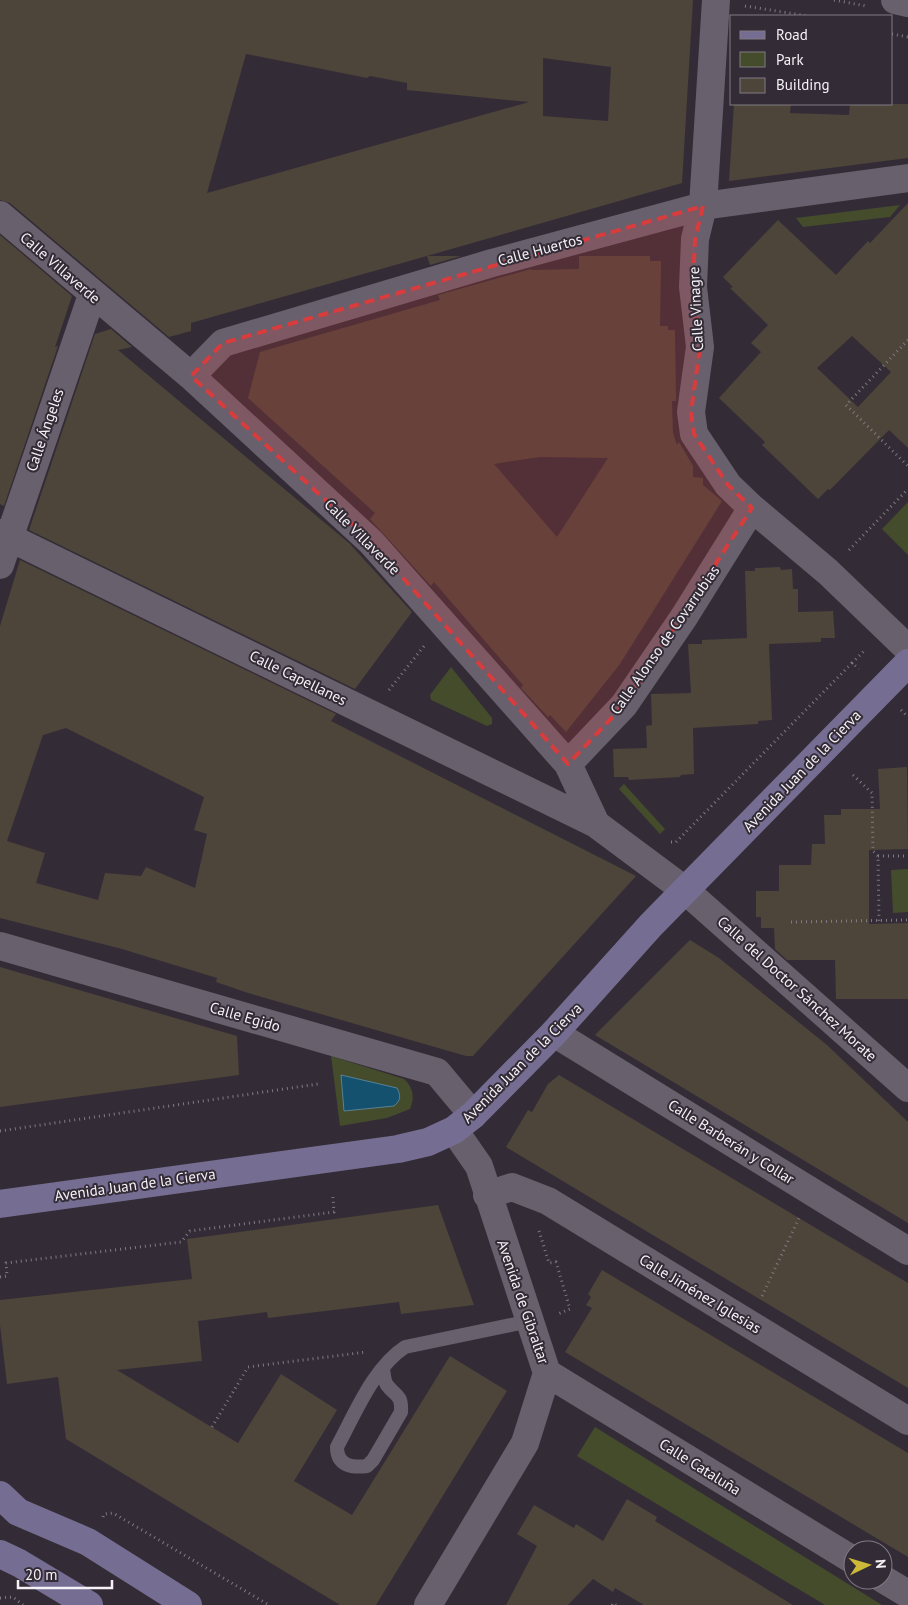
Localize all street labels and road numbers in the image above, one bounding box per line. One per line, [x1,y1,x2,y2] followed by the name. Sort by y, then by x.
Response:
[16,228,104,308] street label: Calle Villaverde
[496,229,584,270] street label: Calle Huertos
[684,266,707,352] street label: Calle Vinagre
[21,386,68,474] street label: Calle Ángeles
[320,495,404,579] street label: Calle Villaverde
[606,561,723,718] street label: Calle Alonso de Covarrubias
[246,646,350,709] street label: Calle Capellanes
[738,706,865,836] street label: Avenida Juan de la Cierva
[714,912,881,1065] street label: Calle del Doctor Sánchez Morate
[208,997,283,1036] street label: Calle Egido
[458,999,586,1127] street label: Avenida Juan de la Cierva
[665,1095,798,1188] street label: Calle Barberán y Collar
[53,1164,217,1205] street label: Avenida Juan de la Cierva
[493,1237,554,1366] street label: Avenida de Gibraltar
[636,1250,765,1337] street label: Calle Jiménez Iglesias
[656,1434,745,1499] street label: Calle Cataluña

